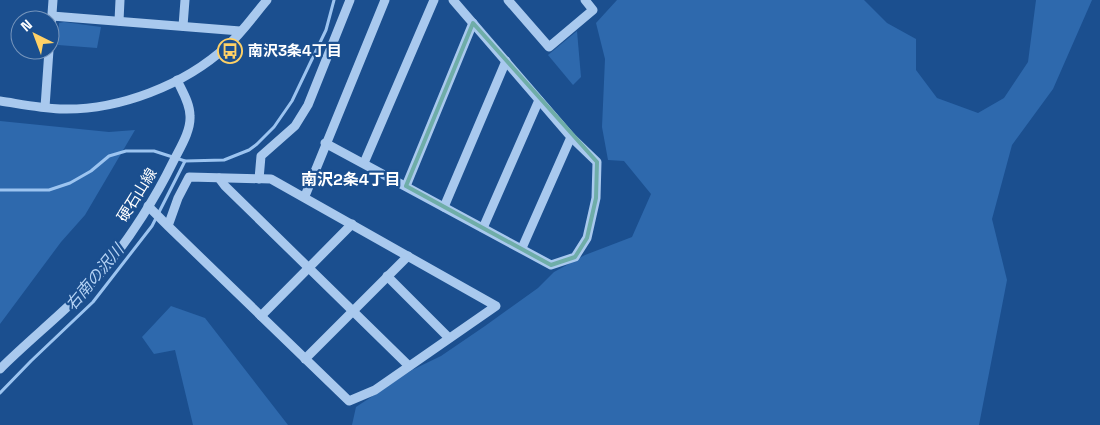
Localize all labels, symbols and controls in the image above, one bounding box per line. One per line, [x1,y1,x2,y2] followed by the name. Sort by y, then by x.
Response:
[10,10,60,60] north arrow
[17,16,36,35] text: N
[217,38,243,64] bus stop icon: 南沢3条4丁目
[248,41,342,60] place label: 南沢3条4丁目
[113,164,161,225] street label: 硬石山線
[301,169,401,190] district label: 南沢2条4丁目
[61,238,129,315] water label: 右南の沢川

